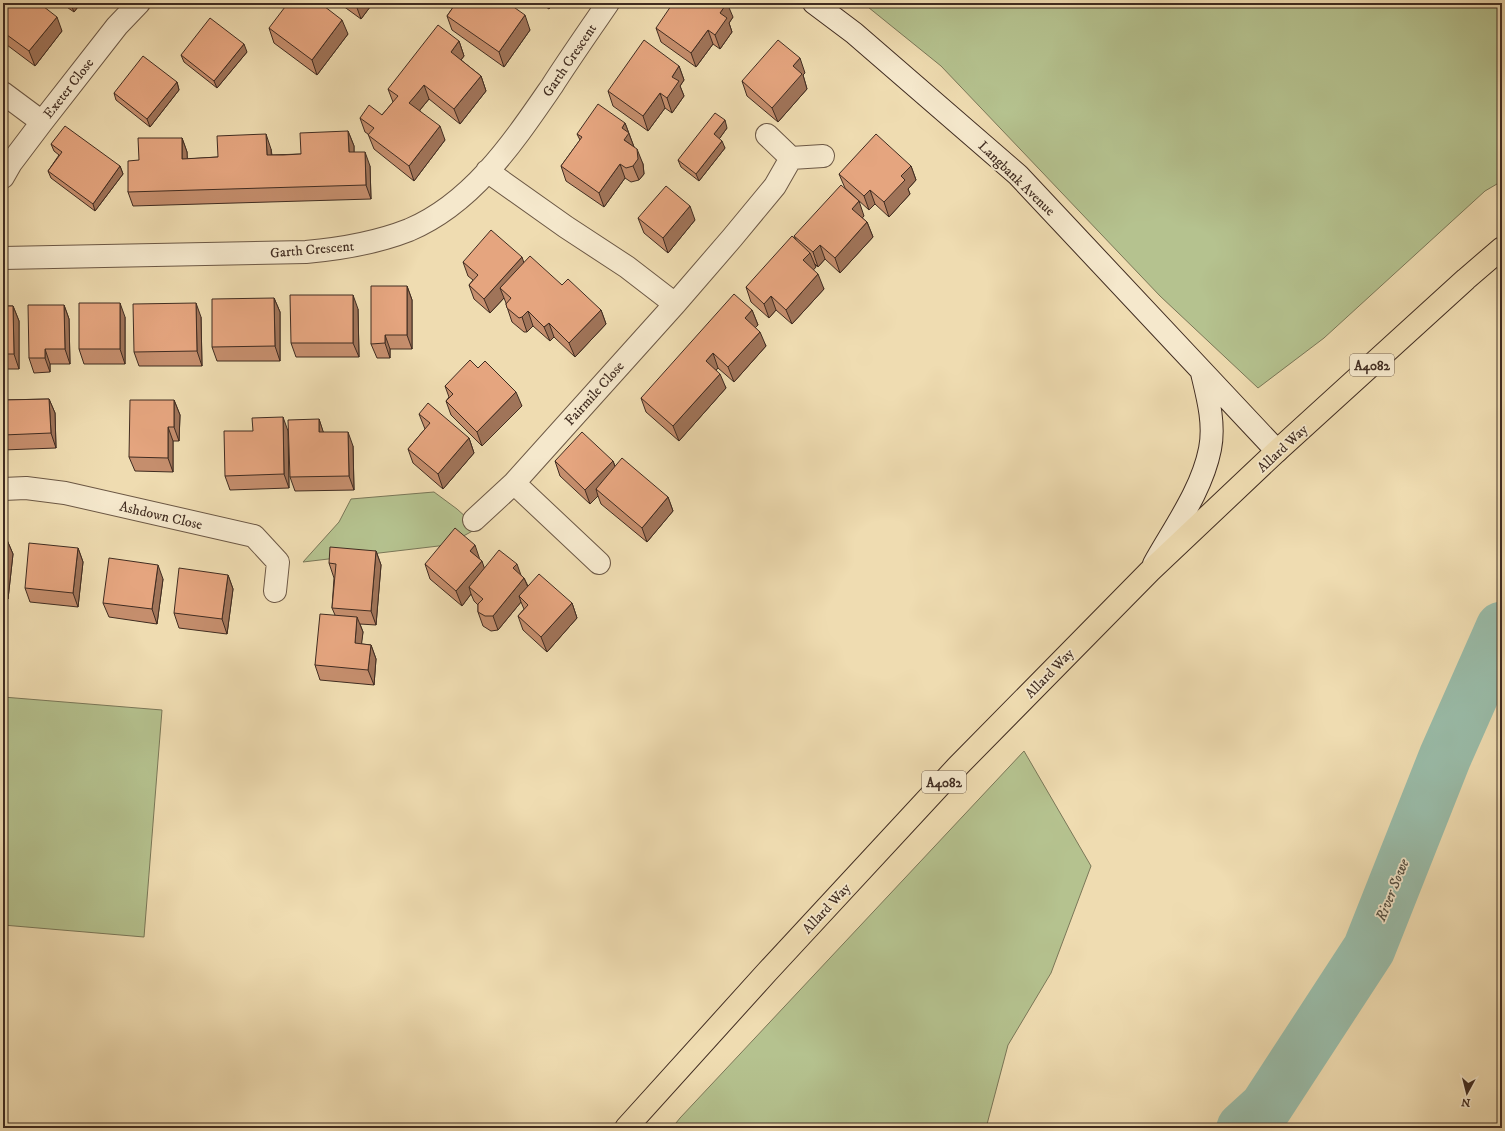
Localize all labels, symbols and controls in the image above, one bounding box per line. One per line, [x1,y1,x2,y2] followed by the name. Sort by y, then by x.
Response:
[539,20,601,101] street label: Garth Crescent
[40,55,98,122] street label: Exeter Close
[974,137,1059,220] street label: Langbank Avenue
[269,237,355,263] street label: Garth Crescent
[1350,354,1394,376] road number: A4082
[561,357,629,430] street label: Fairmile Close
[1254,420,1312,477] street label: Allard Way
[117,498,204,534] street label: Ashdown Close
[1021,645,1078,703] street label: Allard Way
[922,771,966,793] road number: A4082
[1371,855,1414,925] water label: River Sowe
[799,879,855,938] street label: Allard Way
[1447,1073,1487,1113] north arrow
[1461,1094,1471,1109] text: N

